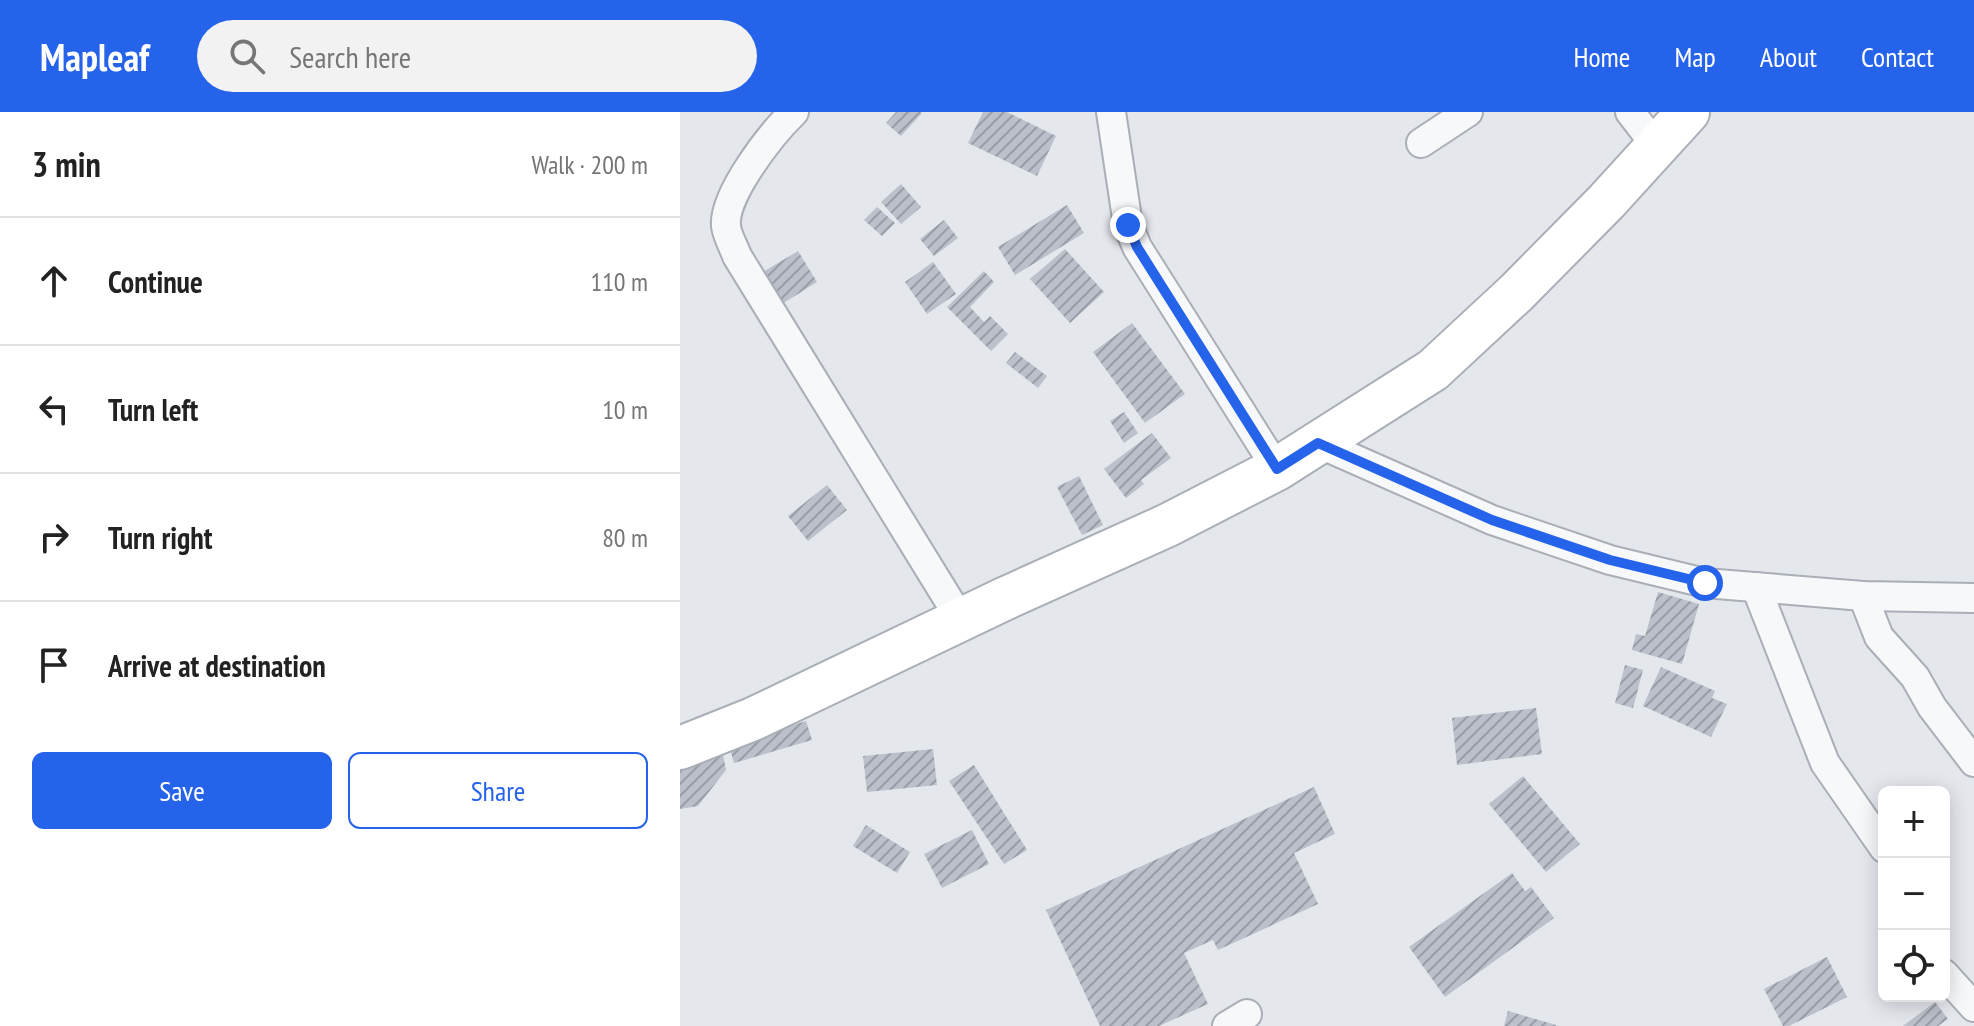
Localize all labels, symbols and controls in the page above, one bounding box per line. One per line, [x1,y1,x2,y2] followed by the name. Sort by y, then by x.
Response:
[197,20,757,92] search box
[40,32,149,81] text: Mapleaf
[225,34,269,78] icon: search
[289,37,411,76] text: Search here
[1574,38,1630,75] text: Home
[1674,38,1716,75] text: Map
[1760,38,1817,75] text: About
[1861,38,1934,75] text: Contact
[32,142,101,186] text: 3 min
[531,148,648,181] text: Walk · 200 m
[1110,207,1146,243] route end
[32,259,76,303] icon: ahead
[108,262,203,301] text: Continue
[590,265,648,298] text: 110 m
[32,387,76,431] icon: left
[108,390,198,429] text: Turn left
[602,393,648,426] text: 10 m
[32,515,76,559] icon: right
[108,518,212,557] text: Turn right
[602,521,648,554] text: 80 m
[1687,565,1723,601] route start
[32,643,76,687] icon: arrive
[108,646,326,685] text: Arrive at destination
[32,752,332,829] button: Save
[348,752,648,829] button: Share
[1878,786,1950,1002] map controls
[1878,786,1950,858] button: +
[1878,858,1950,930] button: −
[1878,930,1950,1002] button: locate

